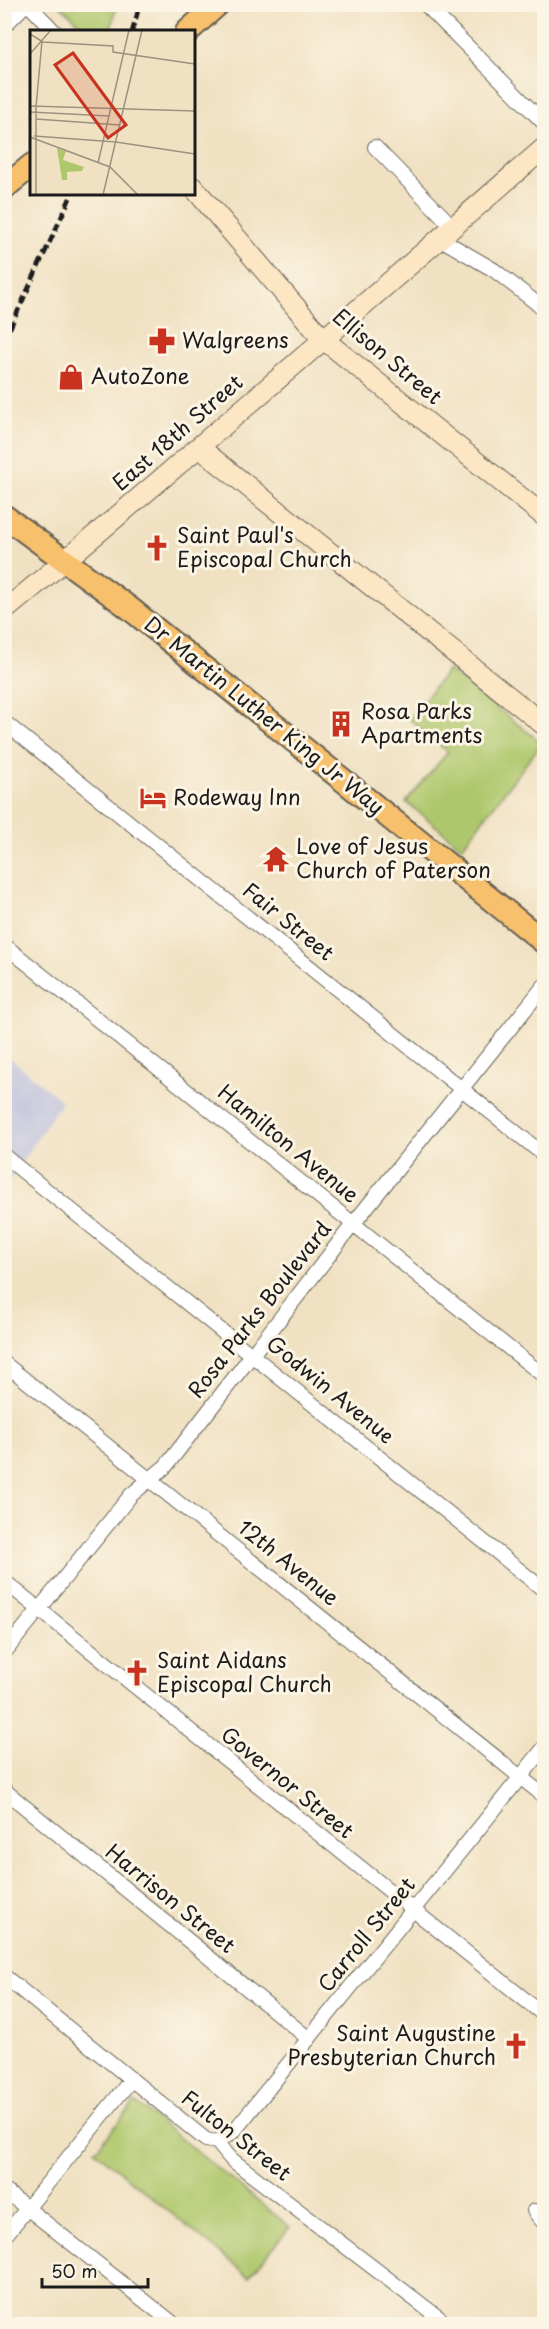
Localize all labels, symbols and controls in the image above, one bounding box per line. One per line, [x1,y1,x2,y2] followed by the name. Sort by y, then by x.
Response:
[30,30,195,195] inset map
[326,300,450,411] street label: Ellison Street
[182,323,289,355] place label: Walgreens
[147,326,177,356] pharmacy icon: Walgreens
[91,359,190,391] place label: AutoZone
[56,362,86,392] shop icon: AutoZone
[104,366,249,497] street label: East 18th Street
[177,518,352,574] place label: Saint Paul's Episcopal Church
[142,533,172,563] church icon: Saint Paul's Episcopal Church
[138,607,392,821] street label: Dr Martin Luther King Jr Way
[361,694,482,750] place label: Rosa Parks Apartments
[326,709,356,739] building icon: Rosa Parks Apartments
[173,780,301,812] place label: Rodeway Inn
[138,783,168,813] hotel icon: Rodeway Inn
[296,829,491,885] place label: Love of Jesus Church of Paterson
[261,844,291,874] temple icon: Love of Jesus Church of Paterson
[237,874,342,967] street label: Fair Street
[212,1076,367,1209] street label: Hamilton Avenue
[179,1213,338,1404] street label: Rosa Parks Boulevard
[260,1327,402,1450] street label: Godwin Avenue
[232,1511,347,1612] street label: 12th Avenue
[157,1643,332,1699] place label: Saint Aidans Episcopal Church
[122,1658,152,1688] church icon: Saint Aidans Episcopal Church
[215,1718,362,1845] street label: Governor Street
[99,1835,243,1960] street label: Harrison Street
[309,1869,422,1998] street label: Carroll Street
[287,2016,496,2072] place label: Saint Augustine Presbyterian Church
[501,2031,531,2061] church icon: Saint Augustine Presbyterian Church
[176,2081,299,2188] street label: Fulton Street
[42,2251,148,2289] scale bar
[51,2257,98,2284] text: 50 m

